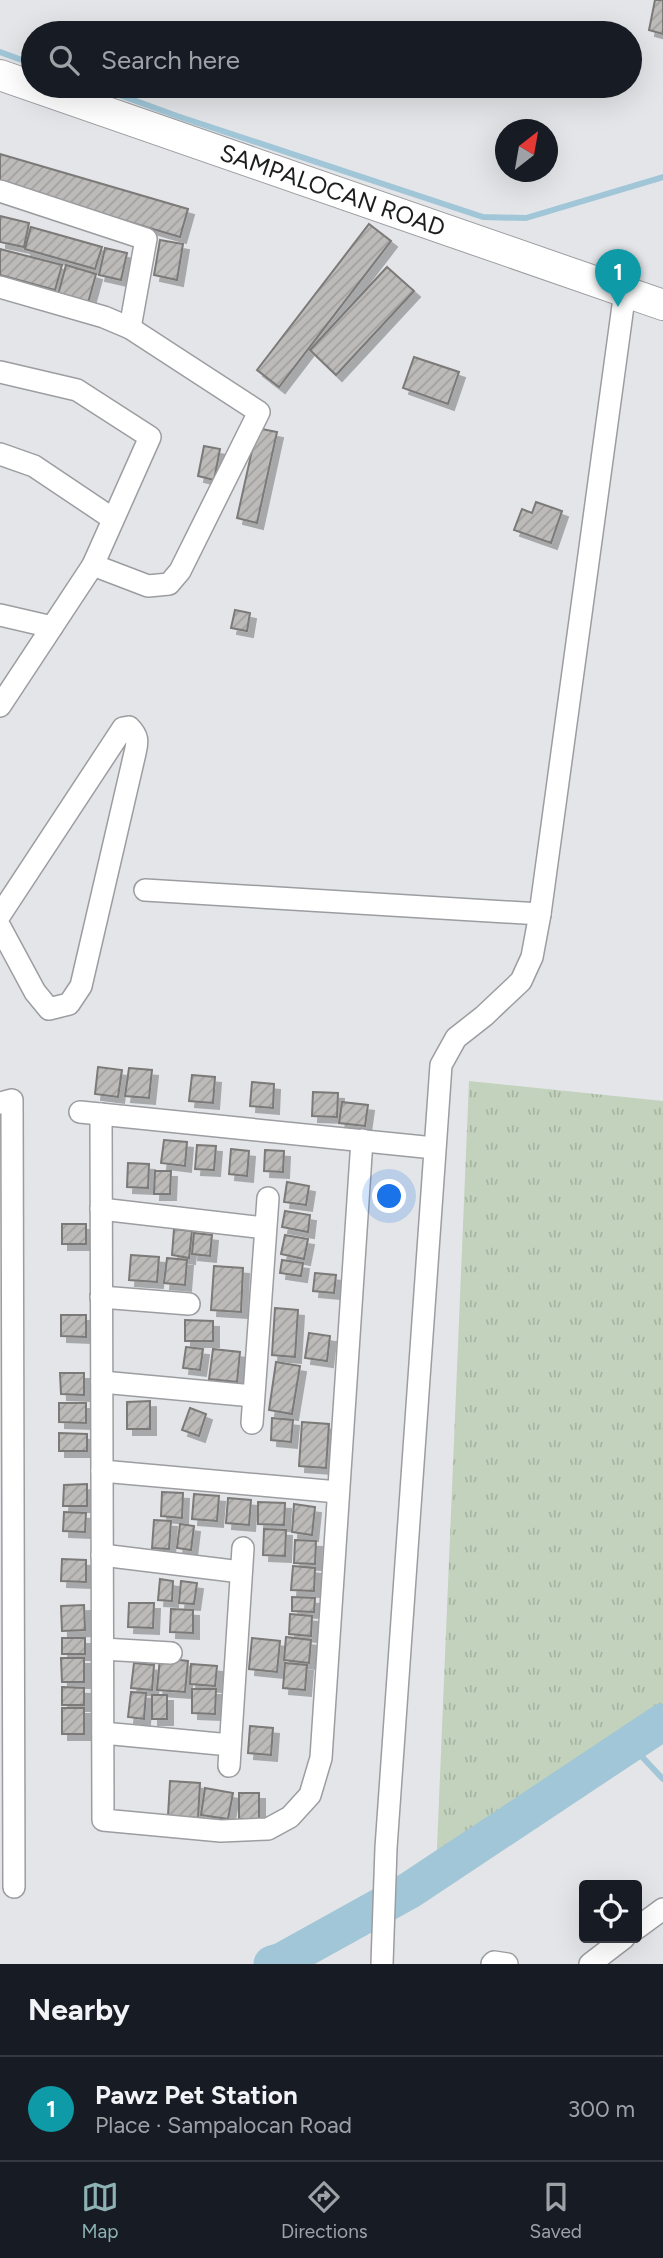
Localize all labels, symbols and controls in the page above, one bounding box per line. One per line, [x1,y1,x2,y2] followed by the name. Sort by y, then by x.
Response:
[21,21,642,98] search box
[45,41,83,79] icon: search
[101,44,240,76] text: Search here
[495,119,558,182] north arrow
[216,137,449,242] street label: SAMPALOCAN ROAD
[595,249,641,307] pin: 1
[372,1179,406,1213] your location
[579,1880,642,1943] map controls
[579,1880,642,1943] button: locate
[28,1991,130,2028] text: Nearby
[95,2079,298,2111] text: Pawz Pet Station
[46,2095,56,2123] text: 1
[568,2095,635,2123] text: 300 m
[95,2111,352,2139] text: Place · Sampalocan Road
[81,2178,119,2243] tab: Map
[281,2178,368,2243] tab: Directions
[530,2178,582,2243] tab: Saved

